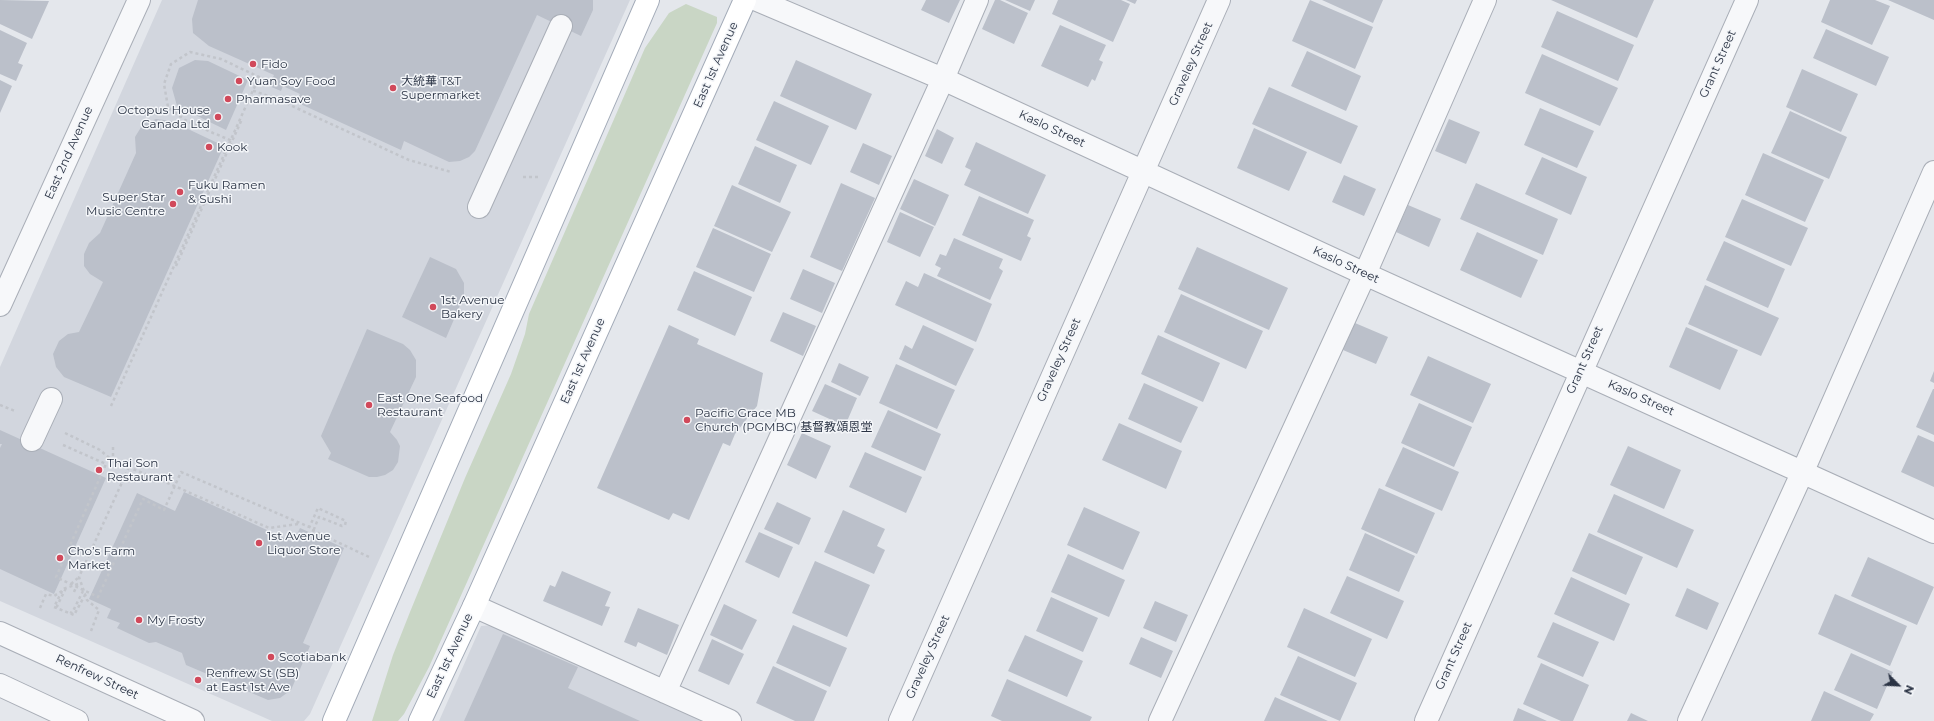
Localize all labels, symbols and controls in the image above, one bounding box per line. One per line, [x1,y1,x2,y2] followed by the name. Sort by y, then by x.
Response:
[691,20,741,110] street label: East 1st Avenue
[1166,20,1216,108] street label: Graveley Street
[1697,28,1739,100] street label: Grant Street
[261,57,287,71] place label: Fido
[248,59,258,69] marker: Fido
[247,74,336,88] place label: Yuan Soy Food
[401,74,480,102] place label: 大統華 T&T Supermarket
[234,76,244,86] marker: Yuan Soy Food
[388,83,398,93] marker: 大統華 T&T Supermarket
[236,92,311,106] place label: Pharmasave
[223,94,233,104] marker: Pharmasave
[117,103,210,131] place label: Octopus House Canada Ltd
[42,104,96,202] street label: East 2nd Avenue
[1017,107,1087,151] street label: Kaslo Street
[213,112,223,122] marker: Octopus House Canada Ltd
[217,140,247,154] place label: Kook
[204,142,214,152] marker: Kook
[188,178,265,206] place label: Fuku Ramen & Sushi
[175,187,185,197] marker: Fuku Ramen & Sushi
[86,190,165,218] place label: Super Star Music Centre
[168,199,178,209] marker: Super Star Music Centre
[1311,243,1381,287] street label: Kaslo Street
[441,293,504,321] place label: 1st Avenue Bakery
[428,302,438,312] marker: 1st Avenue Bakery
[558,316,608,406] street label: East 1st Avenue
[1034,316,1084,404] street label: Graveley Street
[1564,324,1606,396] street label: Grant Street
[1605,377,1677,419] street label: Kaslo Street
[377,391,483,419] place label: East One Seafood Restaurant
[364,400,374,410] marker: East One Seafood Restaurant
[695,406,872,434] place label: Pacific Grace MB Church (PGMBC) 基督教頌恩堂
[682,415,692,425] marker: Pacific Grace MB Church (PGMBC) 基督教頌恩堂
[107,456,173,484] place label: Thai Son Restaurant
[94,465,104,475] marker: Thai Son Restaurant
[267,529,340,557] place label: 1st Avenue Liquor Store
[254,538,264,548] marker: 1st Avenue Liquor Store
[68,544,135,572] place label: Cho’s Farm Market
[55,553,65,563] marker: Cho’s Farm Market
[424,611,476,701] street label: East 1st Avenue
[147,613,205,627] place label: My Frosty
[903,613,953,701] street label: Graveley Street
[134,615,144,625] marker: My Frosty
[1433,620,1475,692] street label: Grant Street
[279,650,346,664] place label: Scotiabank
[53,651,141,703] street label: Renfrew Street
[266,652,276,662] marker: Scotiabank
[1878,665,1918,705] north arrow
[206,666,299,694] place label: Renfrew St (SB) at East 1st Ave
[193,675,203,685] marker: Renfrew St (SB) at East 1st Ave
[1901,683,1917,697] text: N

